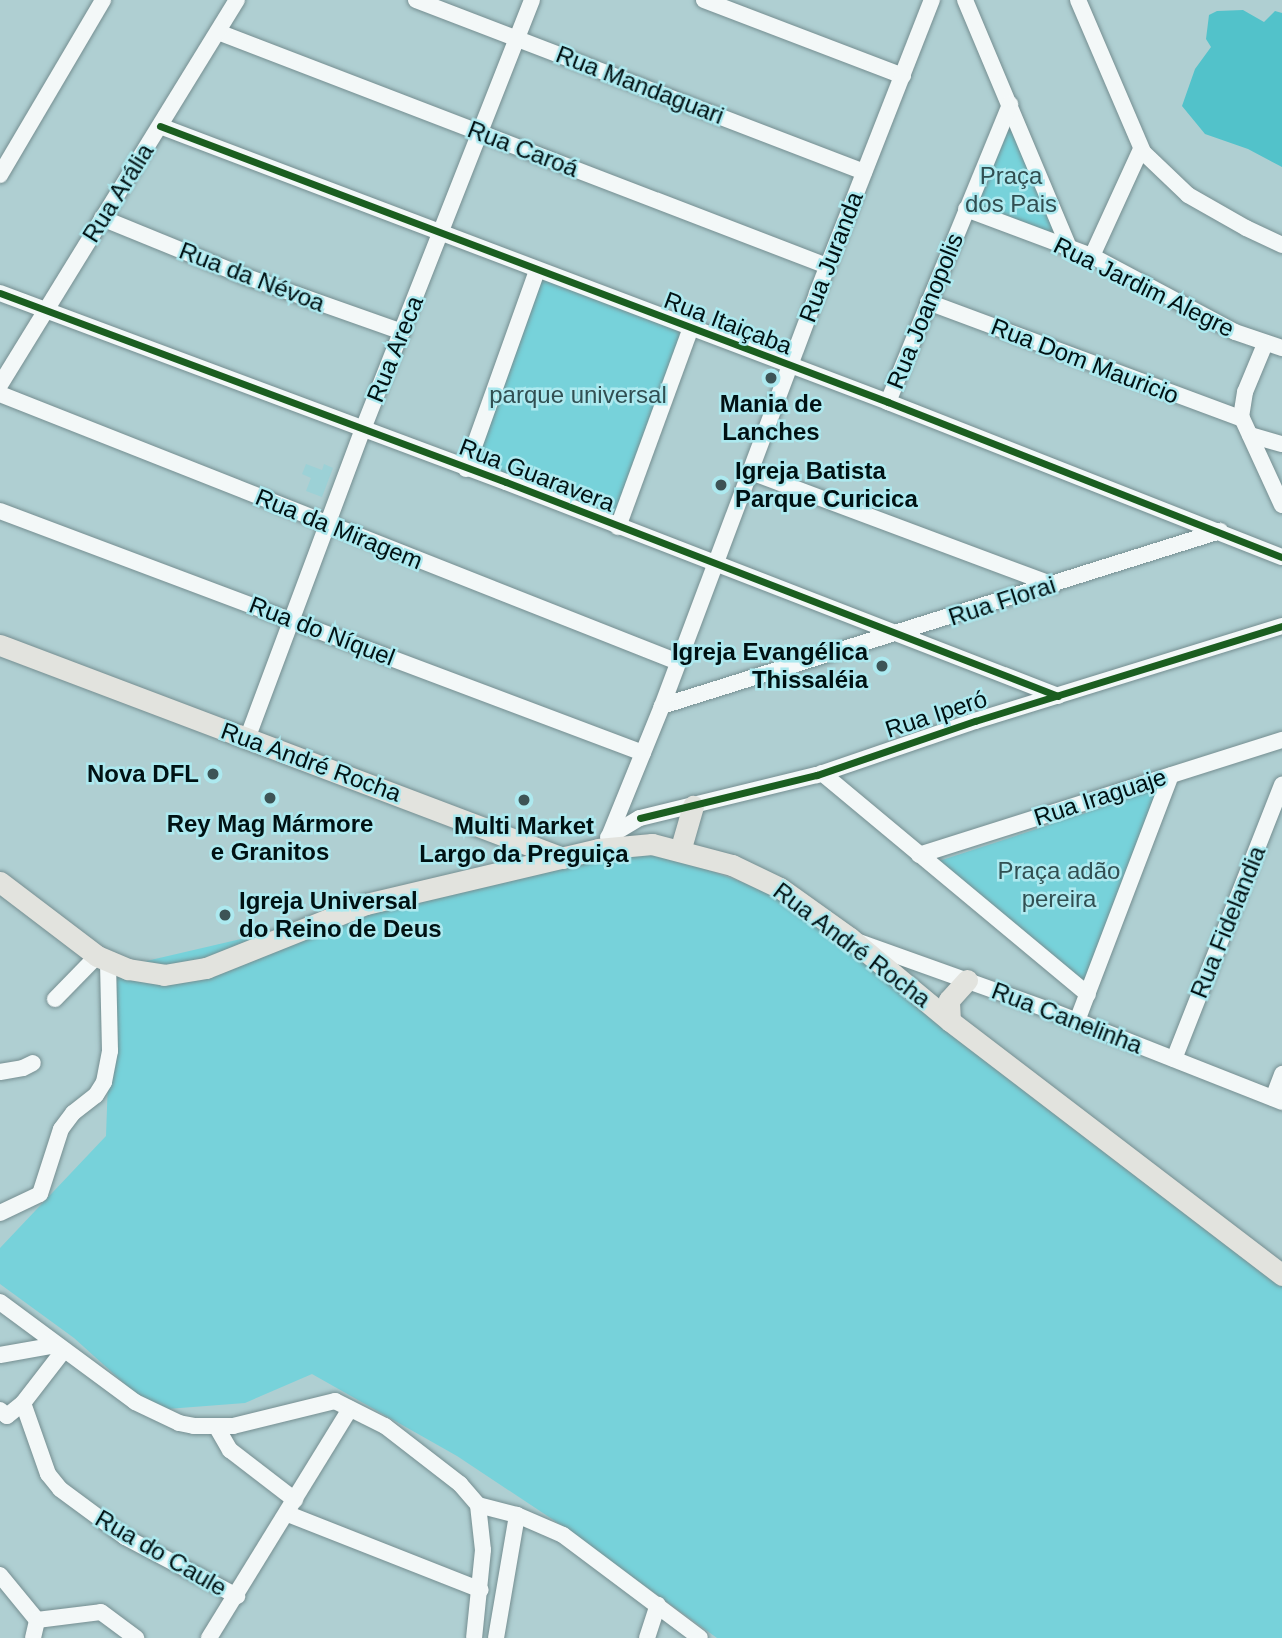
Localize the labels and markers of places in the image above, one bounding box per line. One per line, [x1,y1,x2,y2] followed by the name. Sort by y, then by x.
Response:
[763,370,779,386] marker: Mania de Lanches
[720,390,822,446] place label: Mania de Lanches
[735,457,918,513] place label: Igreja Batista Parque Curicica
[713,477,729,493] marker: Igreja Batista Parque Curicica
[672,638,868,694] place label: Igreja Evangélica Thissaléia
[874,658,890,674] marker: Igreja Evangélica Thissaléia
[87,760,199,788] place label: Nova DFL
[205,766,221,782] marker: Nova DFL
[262,790,278,806] marker: Rey Mag Mármore e Granitos
[516,792,532,808] marker: Multi Market Largo da Preguiça
[167,810,373,866] place label: Rey Mag Mármore e Granitos
[419,812,629,868] place label: Multi Market Largo da Preguiça
[239,887,442,943] place label: Igreja Universal do Reino de Deus
[217,907,233,923] marker: Igreja Universal do Reino de Deus

